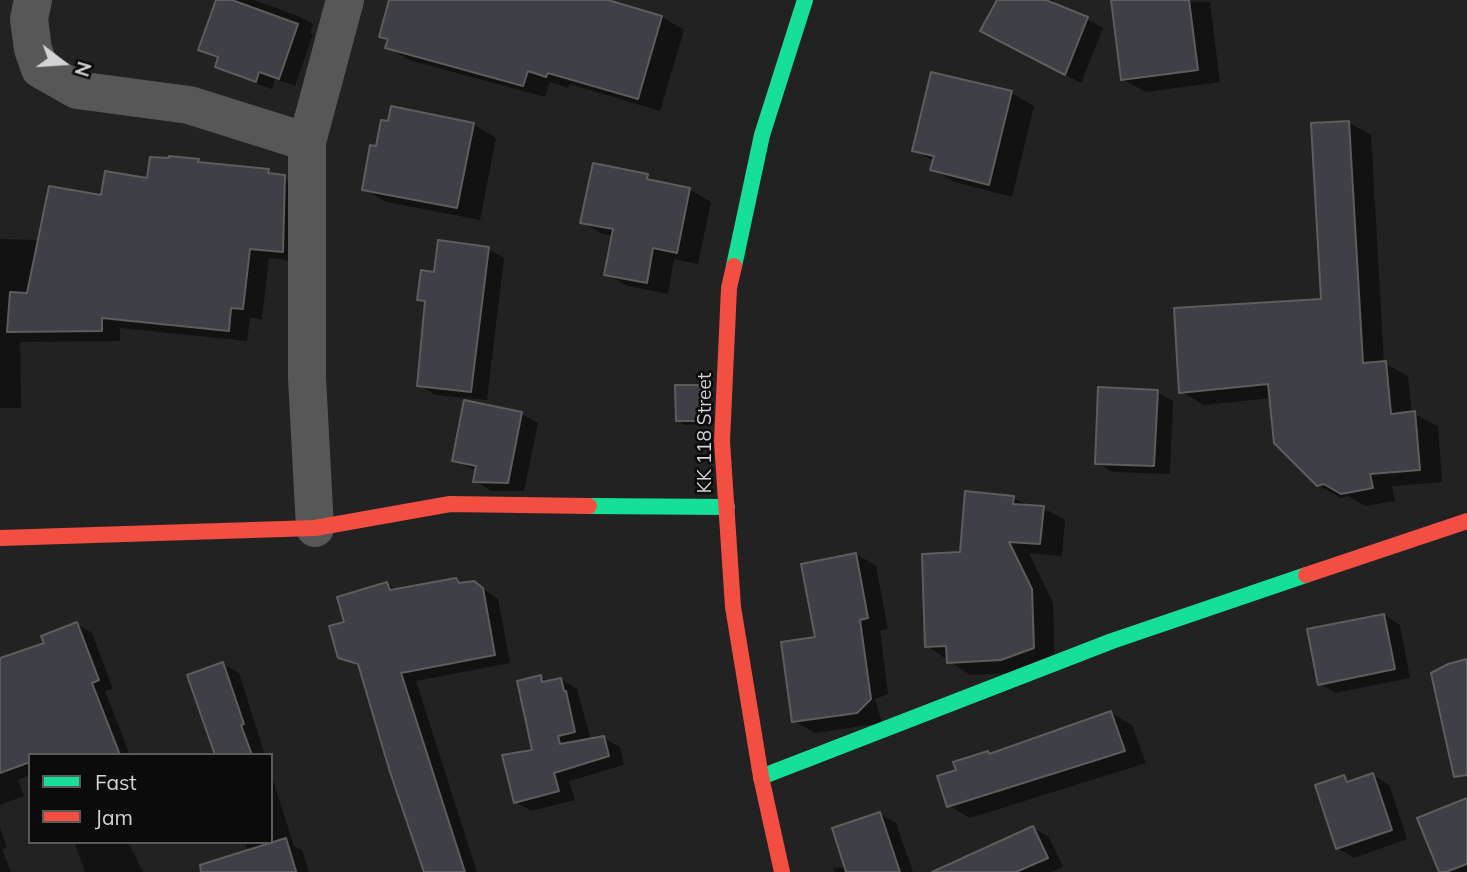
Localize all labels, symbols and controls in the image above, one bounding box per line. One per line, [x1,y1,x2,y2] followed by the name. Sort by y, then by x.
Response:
[28,28,98,98] north arrow
[70,59,97,80] text: N
[694,373,716,493] street label: KK 118 Street
[28,753,273,844] legend
[95,769,137,795] text: Fast
[95,804,133,830] text: Jam

